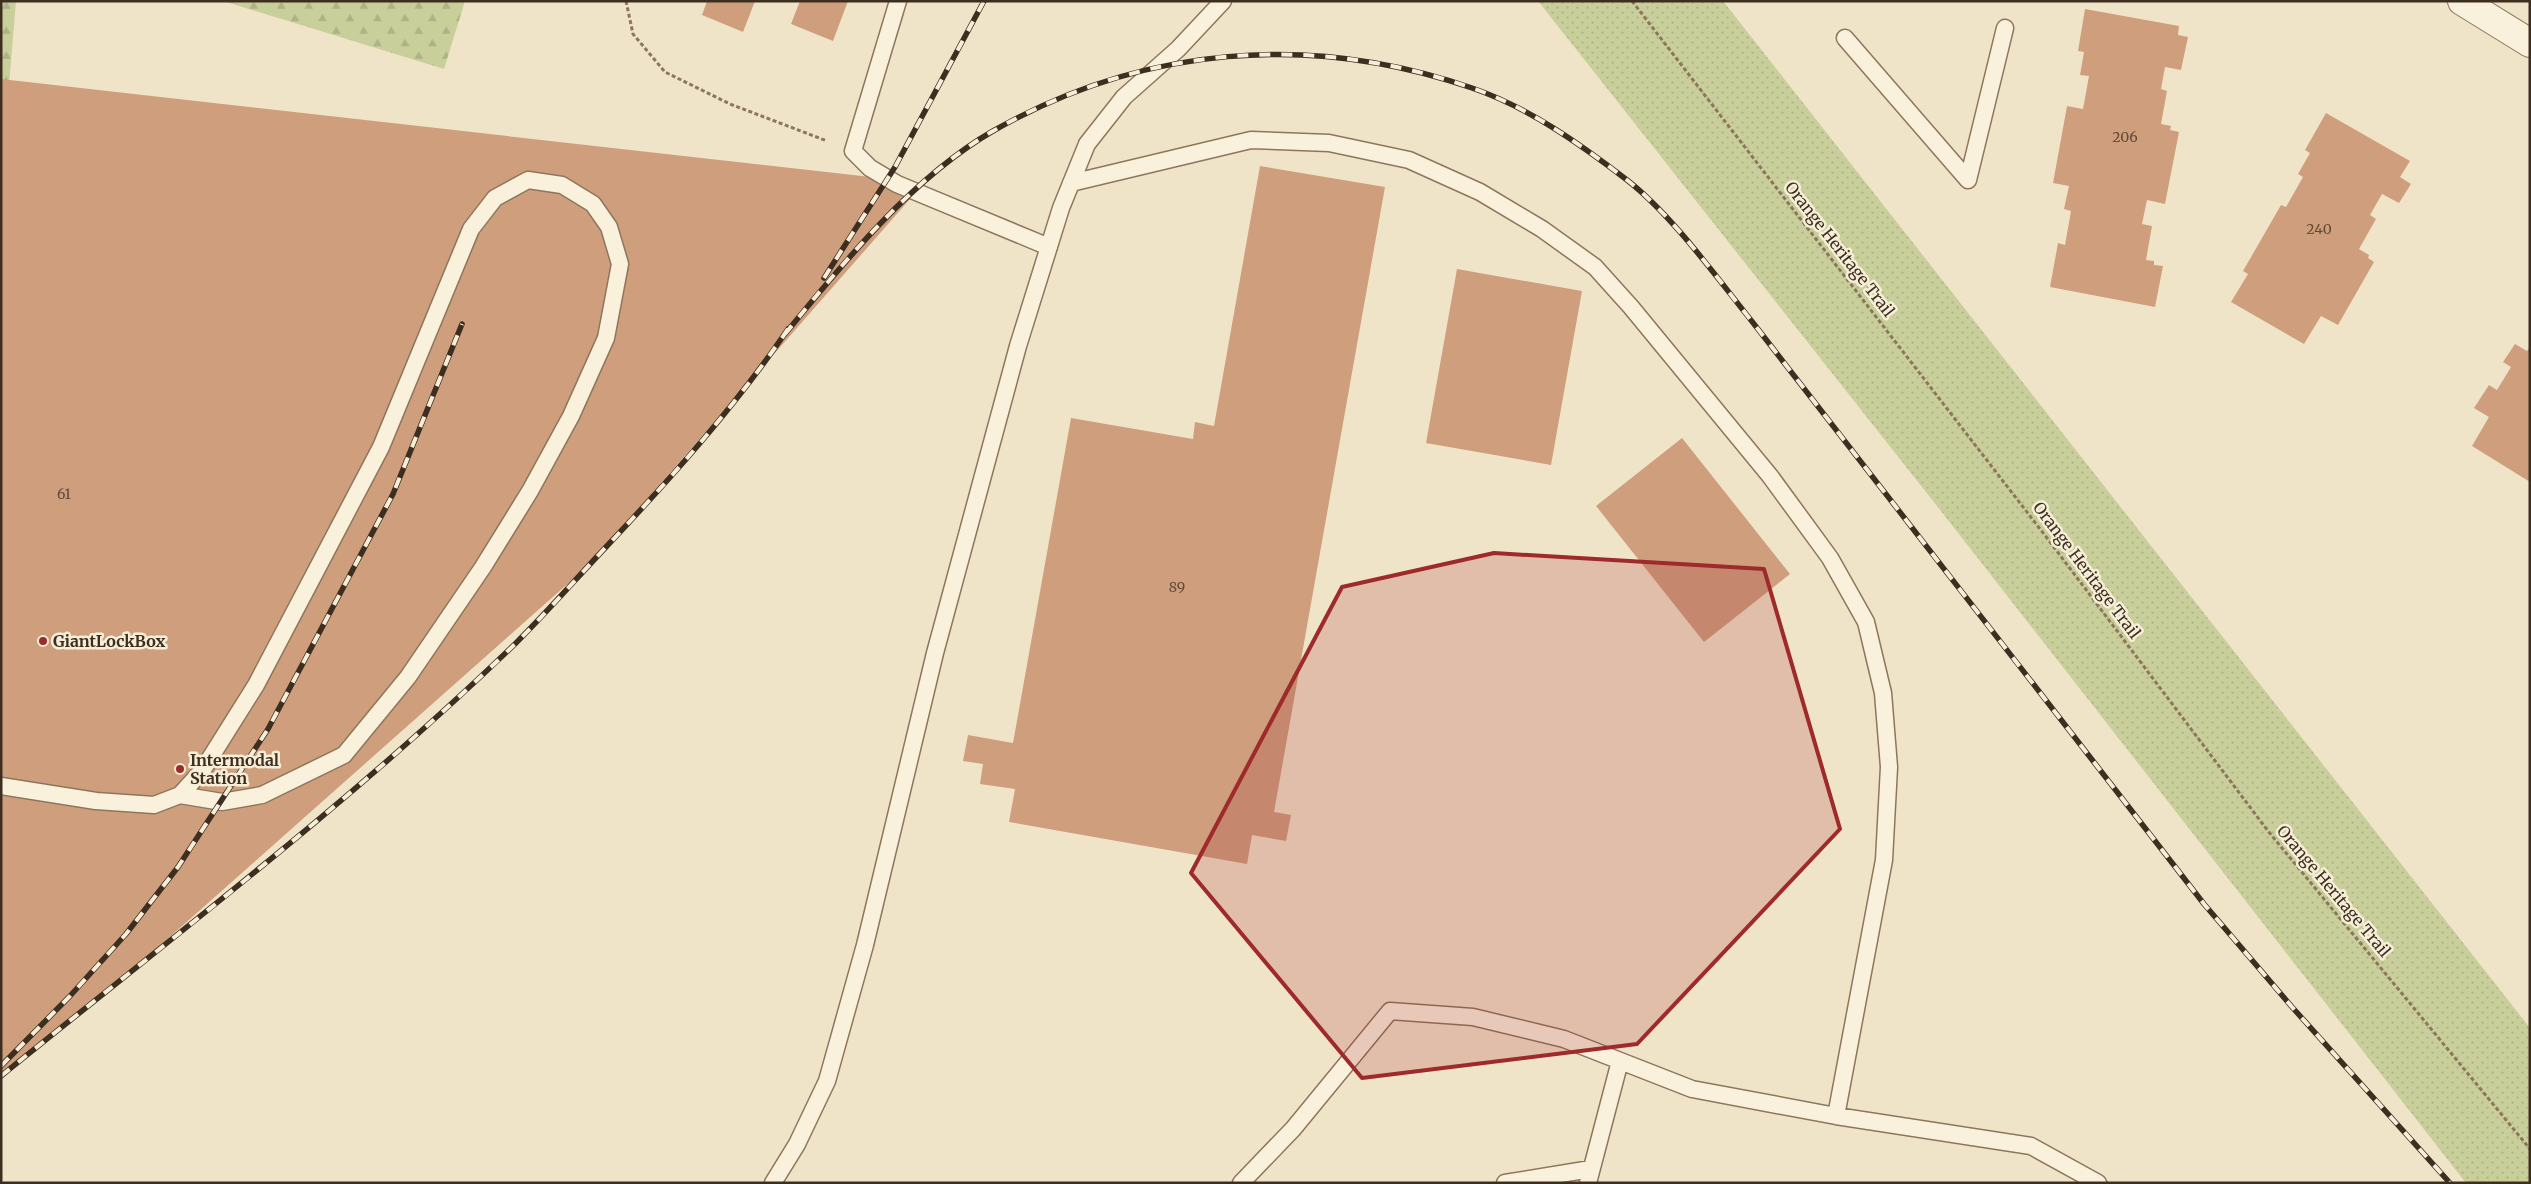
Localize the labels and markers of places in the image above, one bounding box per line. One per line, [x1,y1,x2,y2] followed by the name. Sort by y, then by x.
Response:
[53,631,165,651] place label: GiantLockBox
[37,635,49,647] marker: GiantLockBox
[190,750,279,788] place label: Intermodal Station
[174,763,186,775] marker: Intermodal Station

